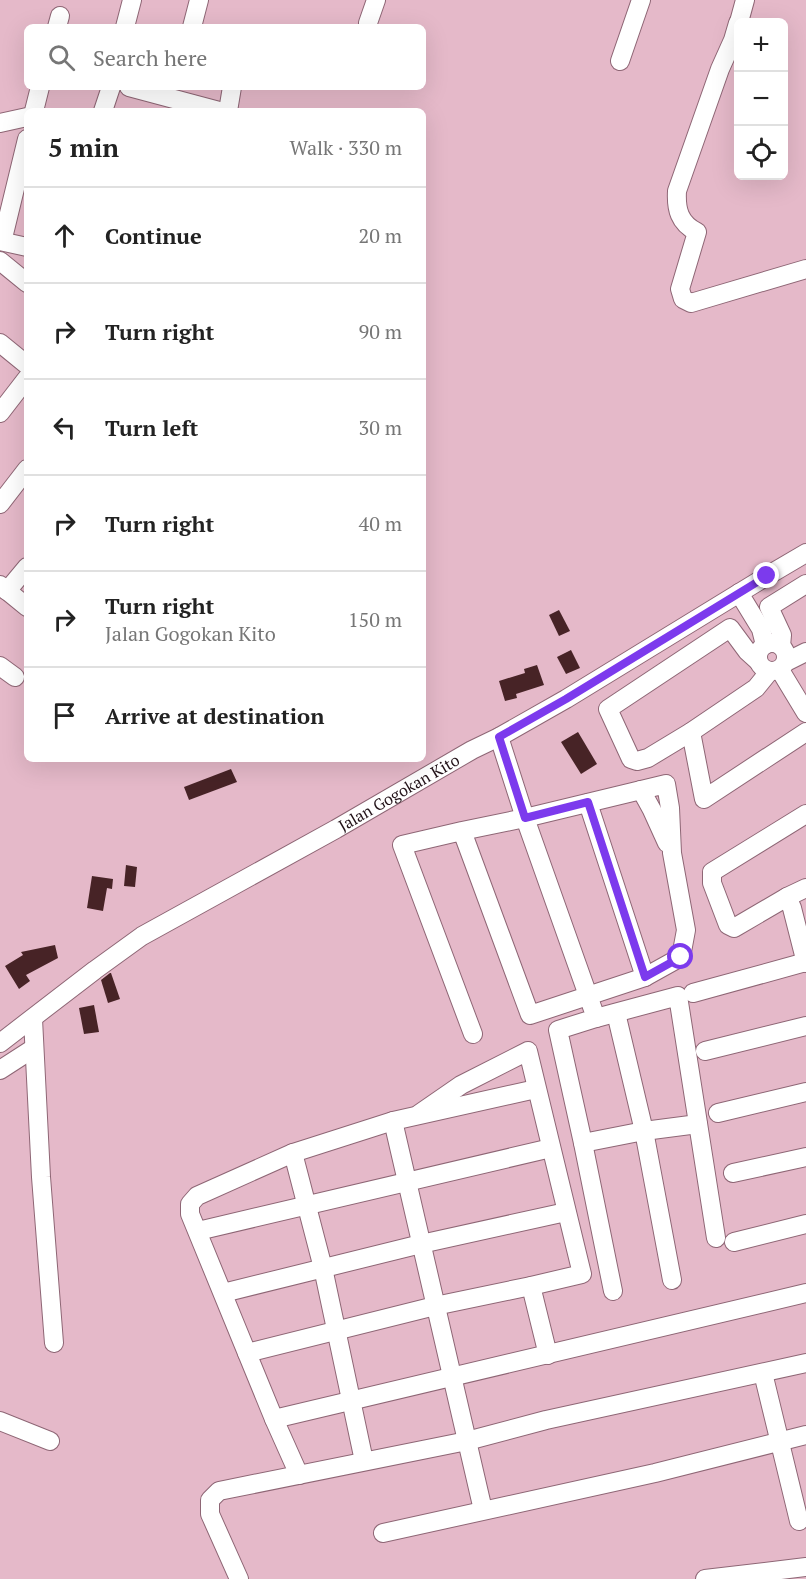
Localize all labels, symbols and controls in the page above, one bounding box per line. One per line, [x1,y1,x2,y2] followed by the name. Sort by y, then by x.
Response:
[734,18,788,180] map controls
[734,18,788,72] button: +
[24,24,426,90] search box
[45,41,78,74] icon: search
[93,43,207,72] text: Search here
[734,72,788,126] button: −
[734,126,788,180] button: locate
[48,130,119,164] text: 5 min
[290,134,402,161] text: Walk · 330 m
[48,219,81,252] icon: ahead
[105,221,202,250] text: Continue
[359,222,402,249] text: 20 m
[48,315,81,348] icon: right
[105,317,214,346] text: Turn right
[359,318,402,345] text: 90 m
[48,411,81,444] icon: left
[105,413,198,442] text: Turn left
[359,414,402,441] text: 30 m
[48,507,81,540] icon: right
[105,509,214,538] text: Turn right
[359,510,402,537] text: 40 m
[753,562,779,588] route end
[105,591,214,620] text: Turn right
[48,603,81,636] icon: right
[348,606,402,633] text: 150 m
[105,620,276,647] text: Jalan Gogokan Kito
[48,699,81,732] icon: arrive
[105,701,324,730] text: Arrive at destination
[334,749,464,836] street label: Jalan Gogokan Kito
[667,943,693,969] route start

